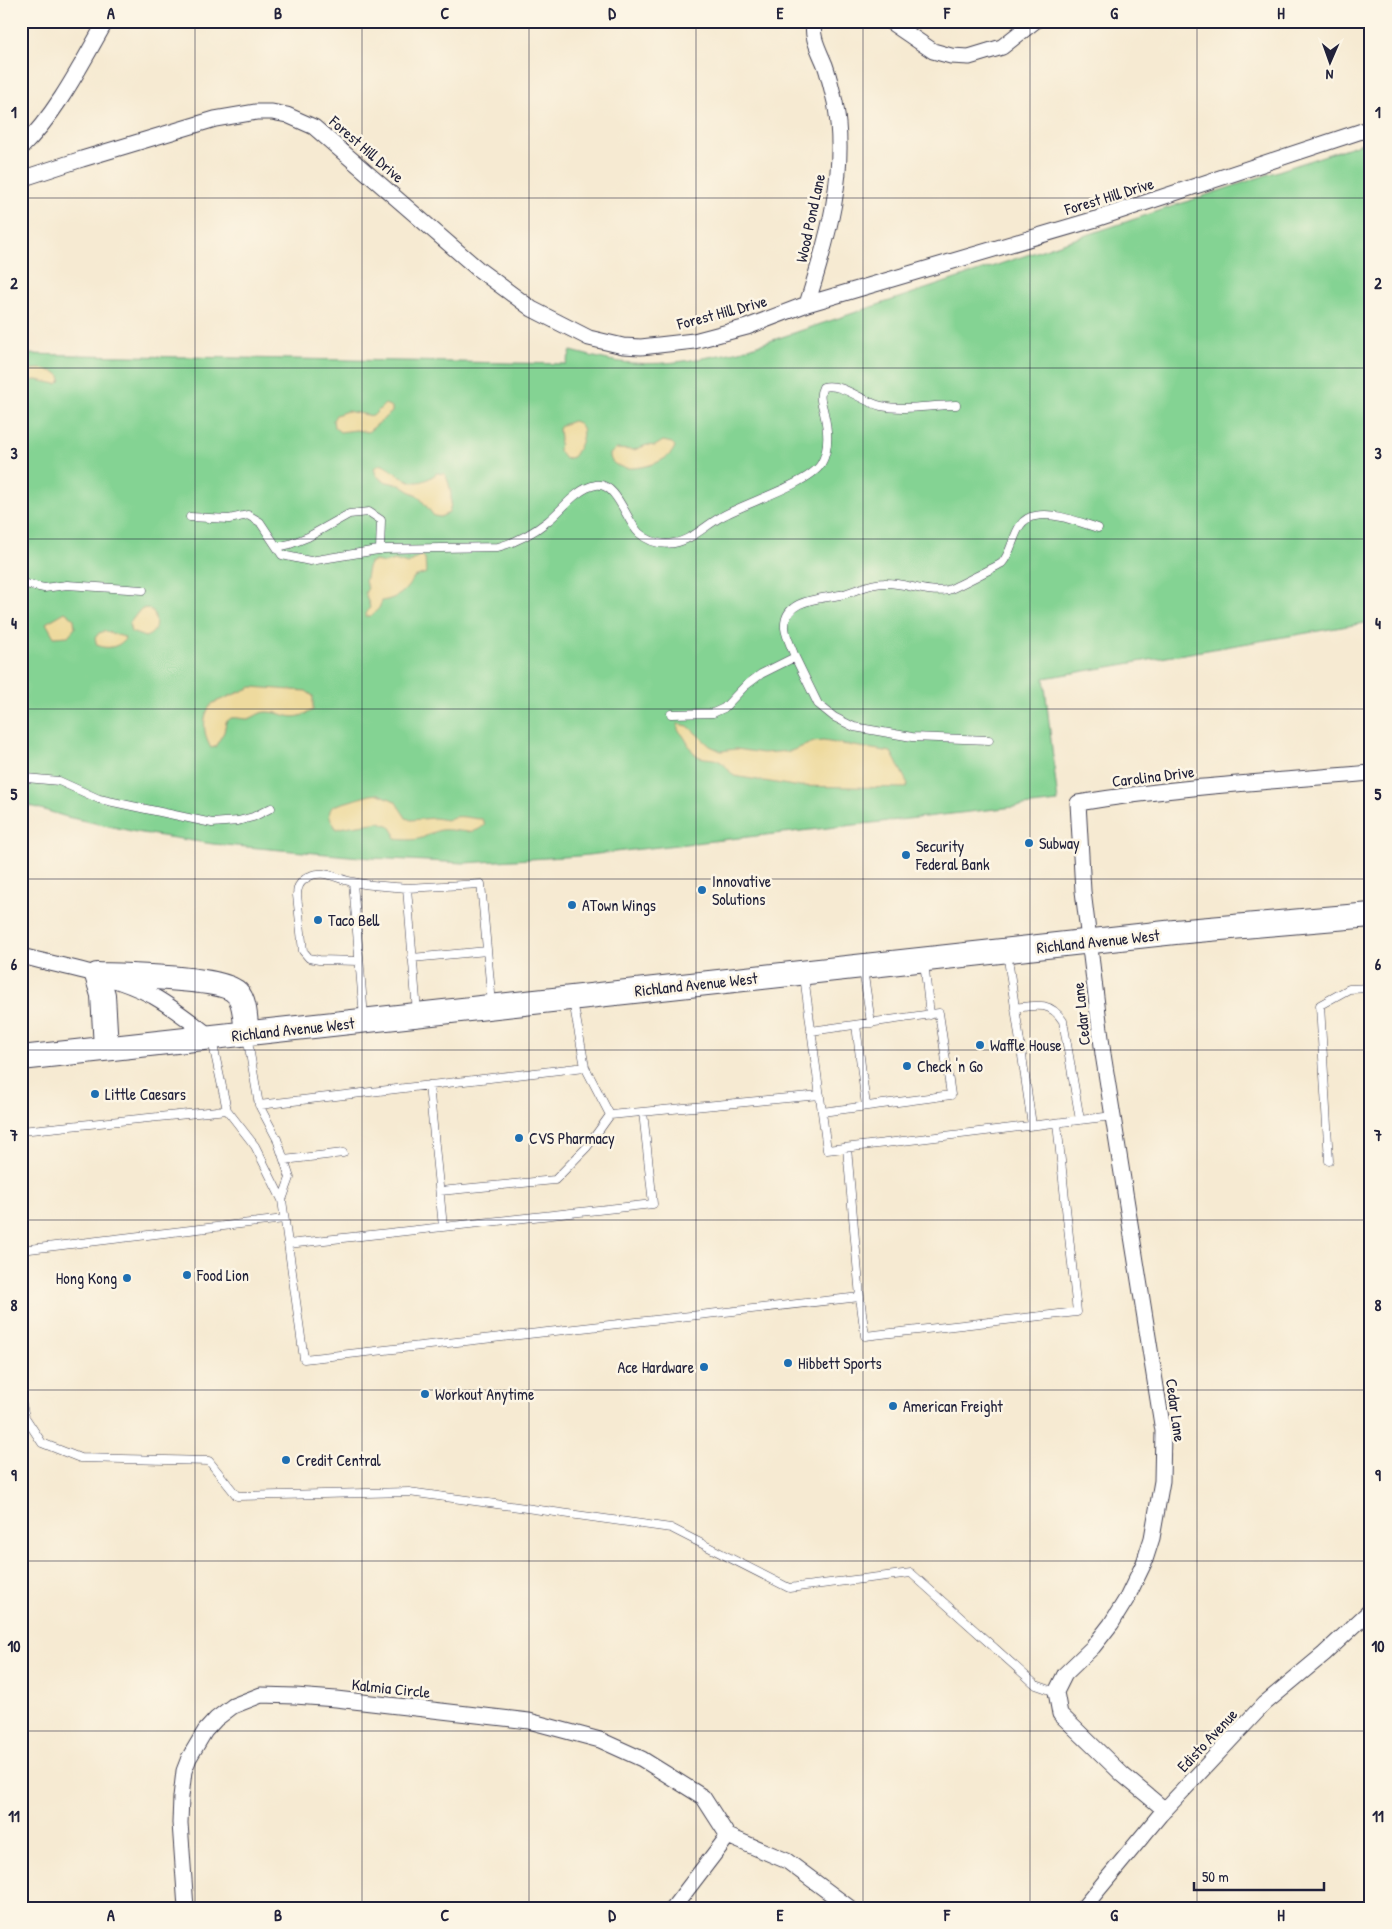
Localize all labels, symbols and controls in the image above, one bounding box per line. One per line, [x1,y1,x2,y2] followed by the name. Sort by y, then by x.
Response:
[107,2,115,24] text: A
[274,2,282,24] text: B
[441,2,450,24] text: C
[608,2,616,24] text: D
[776,2,784,24] text: E
[943,2,951,24] text: F
[1110,2,1118,24] text: G
[1277,2,1285,24] text: H
[1304,38,1354,88] north arrow
[1325,66,1334,85] text: N
[11,101,17,123] text: 1
[1375,101,1381,123] text: 1
[324,110,409,188] street label: Forest Hill Drive
[790,171,830,264] street label: Wood Pond Lane
[1061,172,1157,220] street label: Forest Hill Drive
[10,272,18,294] text: 2
[1374,272,1382,294] text: 2
[674,289,770,335] street label: Forest Hill Drive
[10,442,18,464] text: 3
[1374,442,1382,464] text: 3
[11,612,17,634] text: 4
[1375,612,1381,634] text: 4
[1111,760,1196,792] street label: Carolina Drive
[11,783,18,805] text: 5
[1375,783,1382,805] text: 5
[1039,832,1080,854] place label: Subway
[915,835,990,875] place label: Security Federal Bank
[1023,837,1035,849] marker: Subway
[900,849,912,861] marker: Security Federal Bank
[712,870,772,910] place label: Innovative Solutions
[696,884,708,896] marker: Innovative Solutions
[582,894,656,916] place label: ATown Wings
[566,899,578,911] marker: ATown Wings
[328,909,380,931] place label: Taco Bell
[312,914,324,926] marker: Taco Bell
[1035,924,1161,958] street label: Richland Avenue West
[11,953,18,975] text: 6
[1375,953,1382,975] text: 6
[633,967,759,1001] street label: Richland Avenue West
[1067,981,1095,1047] street label: Cedar Lane
[230,1012,356,1046] street label: Richland Avenue West
[990,1034,1062,1056] place label: Waffle House
[974,1039,986,1051] marker: Waffle House
[917,1055,984,1077] place label: Check 'n Go
[901,1060,913,1072] marker: Check 'n Go
[105,1083,186,1105] place label: Little Caesars
[89,1088,101,1100] marker: Little Caesars
[9,1124,18,1146] text: 7
[1373,1124,1382,1146] text: 7
[529,1127,615,1149] place label: CVS Pharmacy
[513,1132,525,1144] marker: CVS Pharmacy
[196,1264,249,1286] place label: Food Lion
[56,1267,117,1289] place label: Hong Kong
[181,1269,193,1281] marker: Food Lion
[121,1272,133,1284] marker: Hong Kong
[11,1294,18,1316] text: 8
[1375,1294,1382,1316] text: 8
[798,1352,882,1374] place label: Hibbett Sports
[618,1356,695,1378] place label: Ace Hardware
[782,1357,794,1369] marker: Hibbett Sports
[698,1361,710,1373] marker: Ace Hardware
[1161,1377,1191,1444] street label: Cedar Lane
[435,1383,535,1405] place label: Workout Anytime
[419,1388,431,1400] marker: Workout Anytime
[903,1395,1003,1417] place label: American Freight
[887,1400,899,1412] marker: American Freight
[296,1449,382,1471] place label: Credit Central
[280,1454,292,1466] marker: Credit Central
[11,1464,17,1486] text: 9
[1375,1464,1381,1486] text: 9
[8,1635,20,1657] text: 10
[1372,1635,1384,1657] text: 10
[351,1673,432,1703] street label: Kalmia Circle
[1172,1703,1243,1776] street label: Edisto Avenue
[8,1805,20,1827] text: 11
[1372,1805,1384,1827] text: 11
[1194,1859,1324,1891] scale bar
[1202,1866,1229,1887] text: 50 m
[107,1904,115,1926] text: A
[274,1904,282,1926] text: B
[441,1904,450,1926] text: C
[608,1904,616,1926] text: D
[776,1904,784,1926] text: E
[943,1904,951,1926] text: F
[1110,1904,1118,1926] text: G
[1277,1904,1285,1926] text: H

